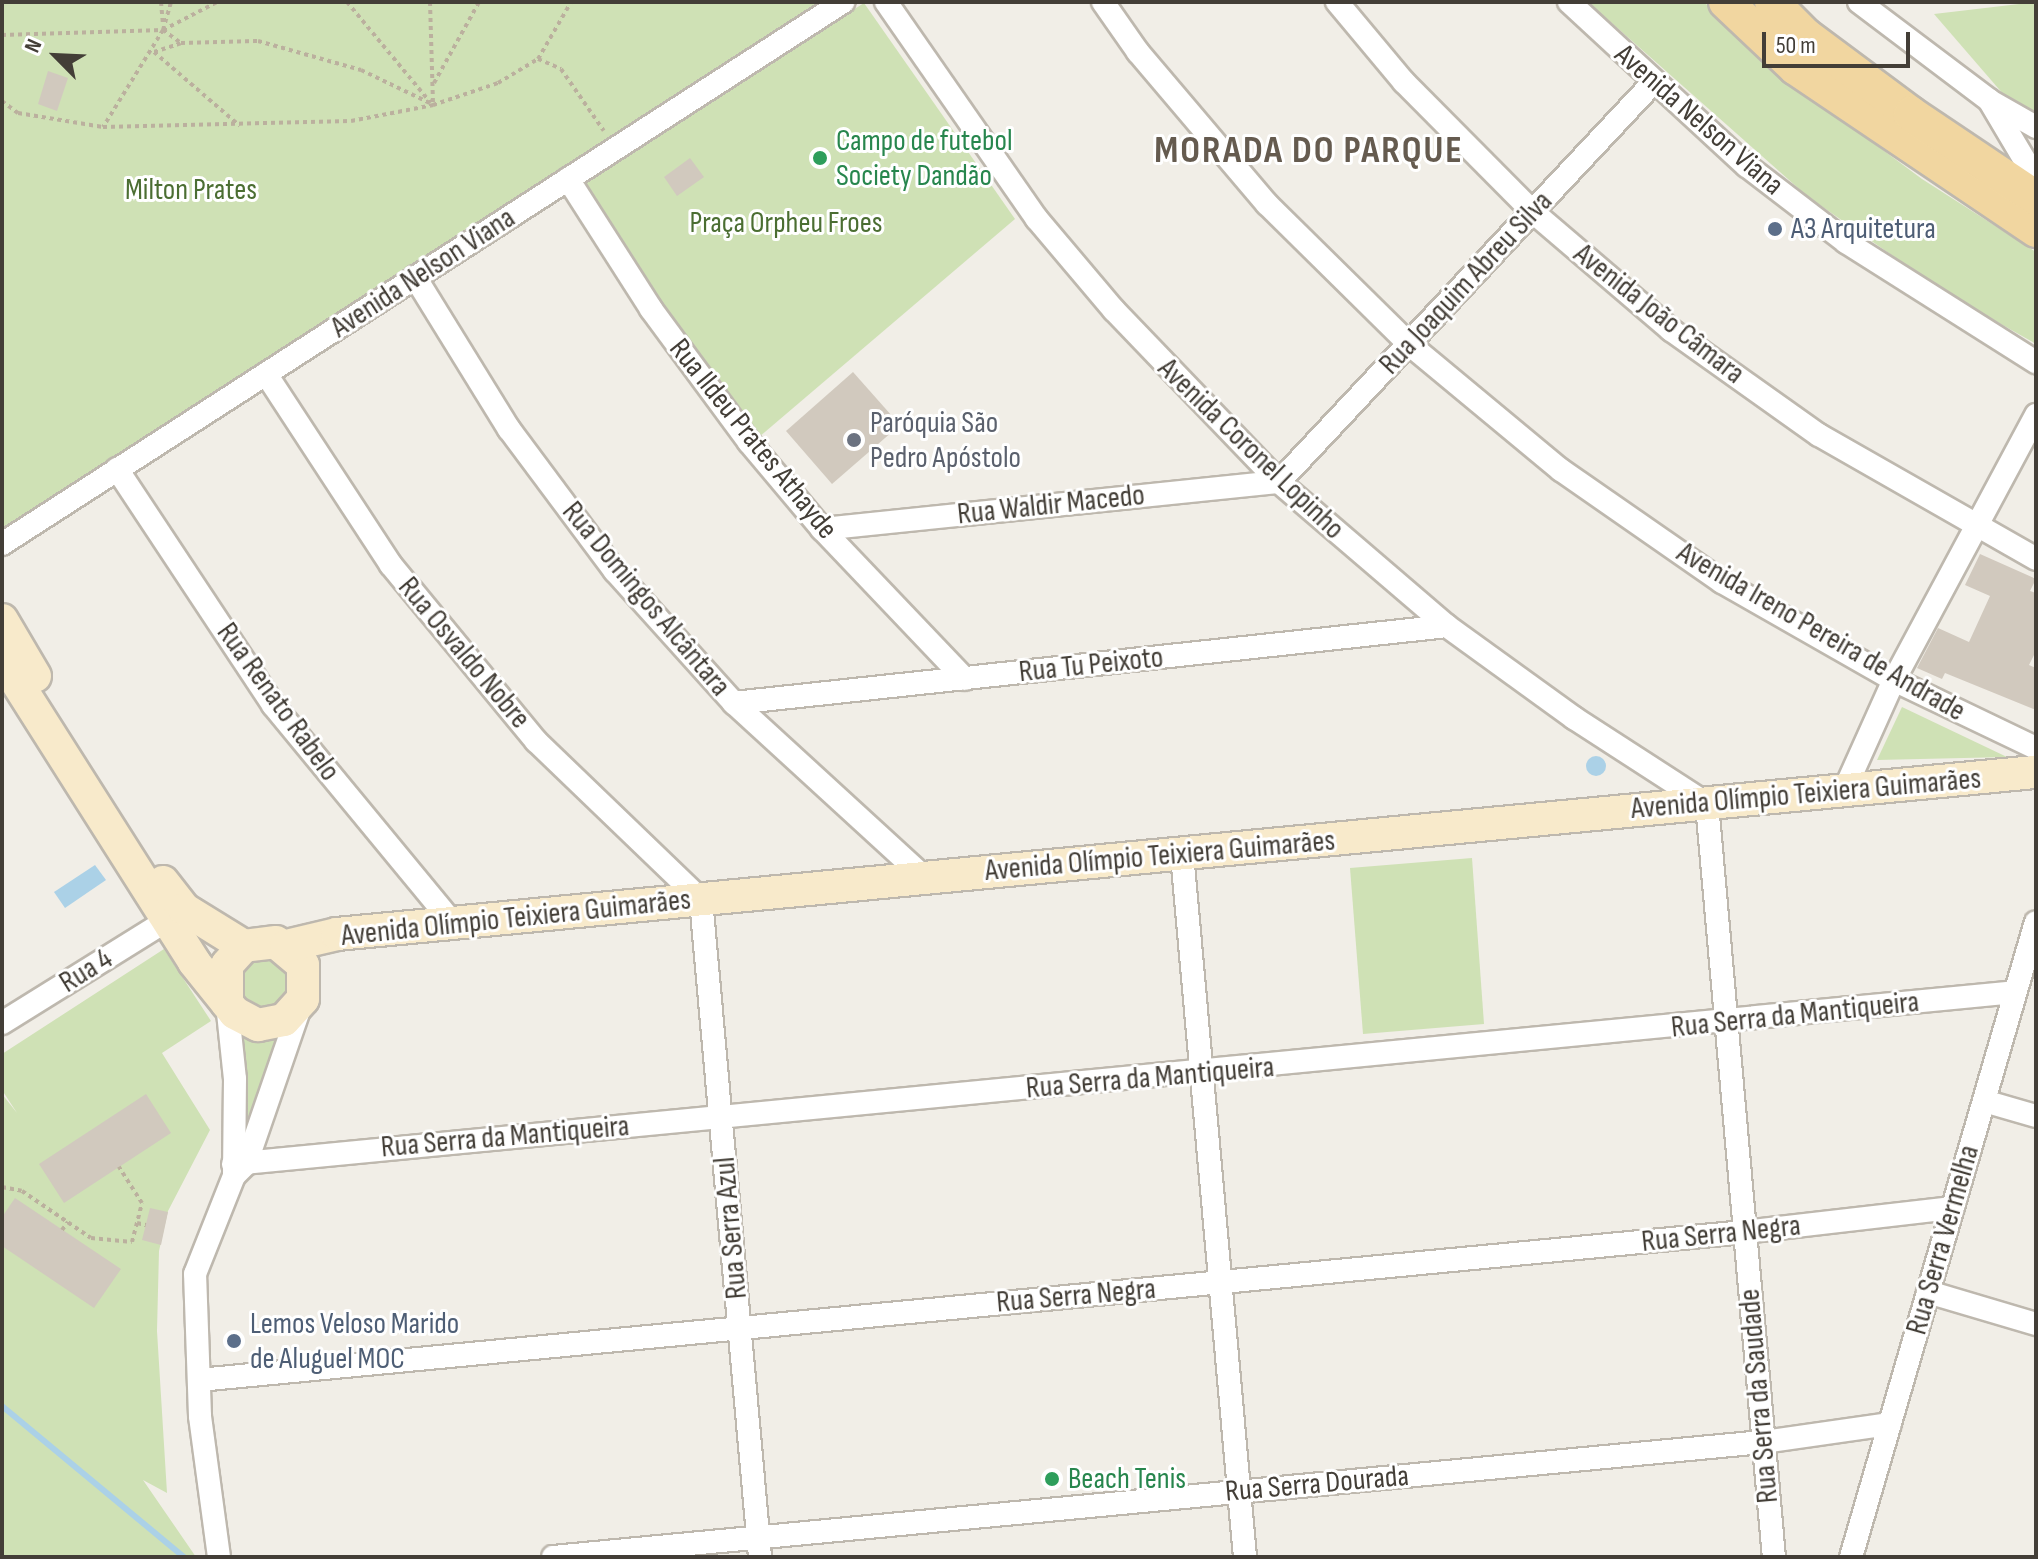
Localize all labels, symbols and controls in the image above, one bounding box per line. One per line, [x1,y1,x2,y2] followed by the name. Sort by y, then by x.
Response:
[16,16,96,96] north arrow
[1766,16,1914,66] scale bar
[1776,31,1816,60] text: 50 m
[19,35,48,57] text: N
[1607,37,1791,203] street label: Avenida Nelson Viana
[836,123,1012,194] place label: Campo de futebol Society Dandão
[1154,128,1464,174] district label: MORADA DO PARQUE
[811,149,829,167] marker: Campo de futebol Society Dandão
[125,172,257,208] park label: Milton Prates
[1372,184,1560,382] street label: Rua Joaquim Abreu Silva
[324,200,522,346] street label: Avenida Nelson Viana
[689,205,883,241] park label: Praça Orpheu Froes
[1791,211,1936,247] place label: A3 Arquitetura
[1766,220,1784,238] marker: A3 Arquitetura
[1567,236,1751,392] street label: Avenida João Câmara
[661,332,845,546] street label: Rua Ildeu Prates Athayde
[1150,351,1352,547] street label: Avenida Coronel Lopinho
[870,405,1021,476] place label: Paróquia São Pedro Apóstolo
[845,431,863,449] marker: Paróquia São Pedro Apóstolo
[955,477,1147,533] street label: Rua Waldir Macedo
[554,494,738,704] street label: Rua Domingos Alcântara
[1671,535,1971,729] street label: Avenida Ireno Pereira de Andrade
[390,570,538,736] street label: Rua Osvaldo Nobre
[209,616,347,788] street label: Rua Renato Rabelo
[1017,640,1165,690] street label: Rua Tu Peixoto
[1629,761,1983,827] street label: Avenida Olímpio Teixiera Guimarães
[983,823,1337,889] street label: Avenida Olímpio Teixiera Guimarães
[339,882,693,954] street label: Avenida Olímpio Teixiera Guimarães
[53,941,119,1001] street label: Rua 4
[1669,984,1921,1046] street label: Rua Serra da Mantiqueira
[1024,1049,1276,1107] street label: Rua Serra da Mantiqueira
[379,1108,631,1166] street label: Rua Serra da Mantiqueira
[1899,1141,1987,1339] street label: Rua Serra Vermelha
[707,1155,755,1301] street label: Rua Serra Azul
[1640,1208,1802,1260] street label: Rua Serra Negra
[995,1271,1157,1321] street label: Rua Serra Negra
[1732,1287,1786,1505] street label: Rua Serra da Saudade
[250,1306,459,1376] place label: Lemos Veloso Marido de Aluguel MOC
[225,1332,243,1350] marker: Lemos Veloso Marido de Aluguel MOC
[1224,1458,1410,1510] street label: Rua Serra Dourada
[1068,1461,1186,1497] place label: Beach Tenis
[1043,1470,1061,1488] marker: Beach Tenis

